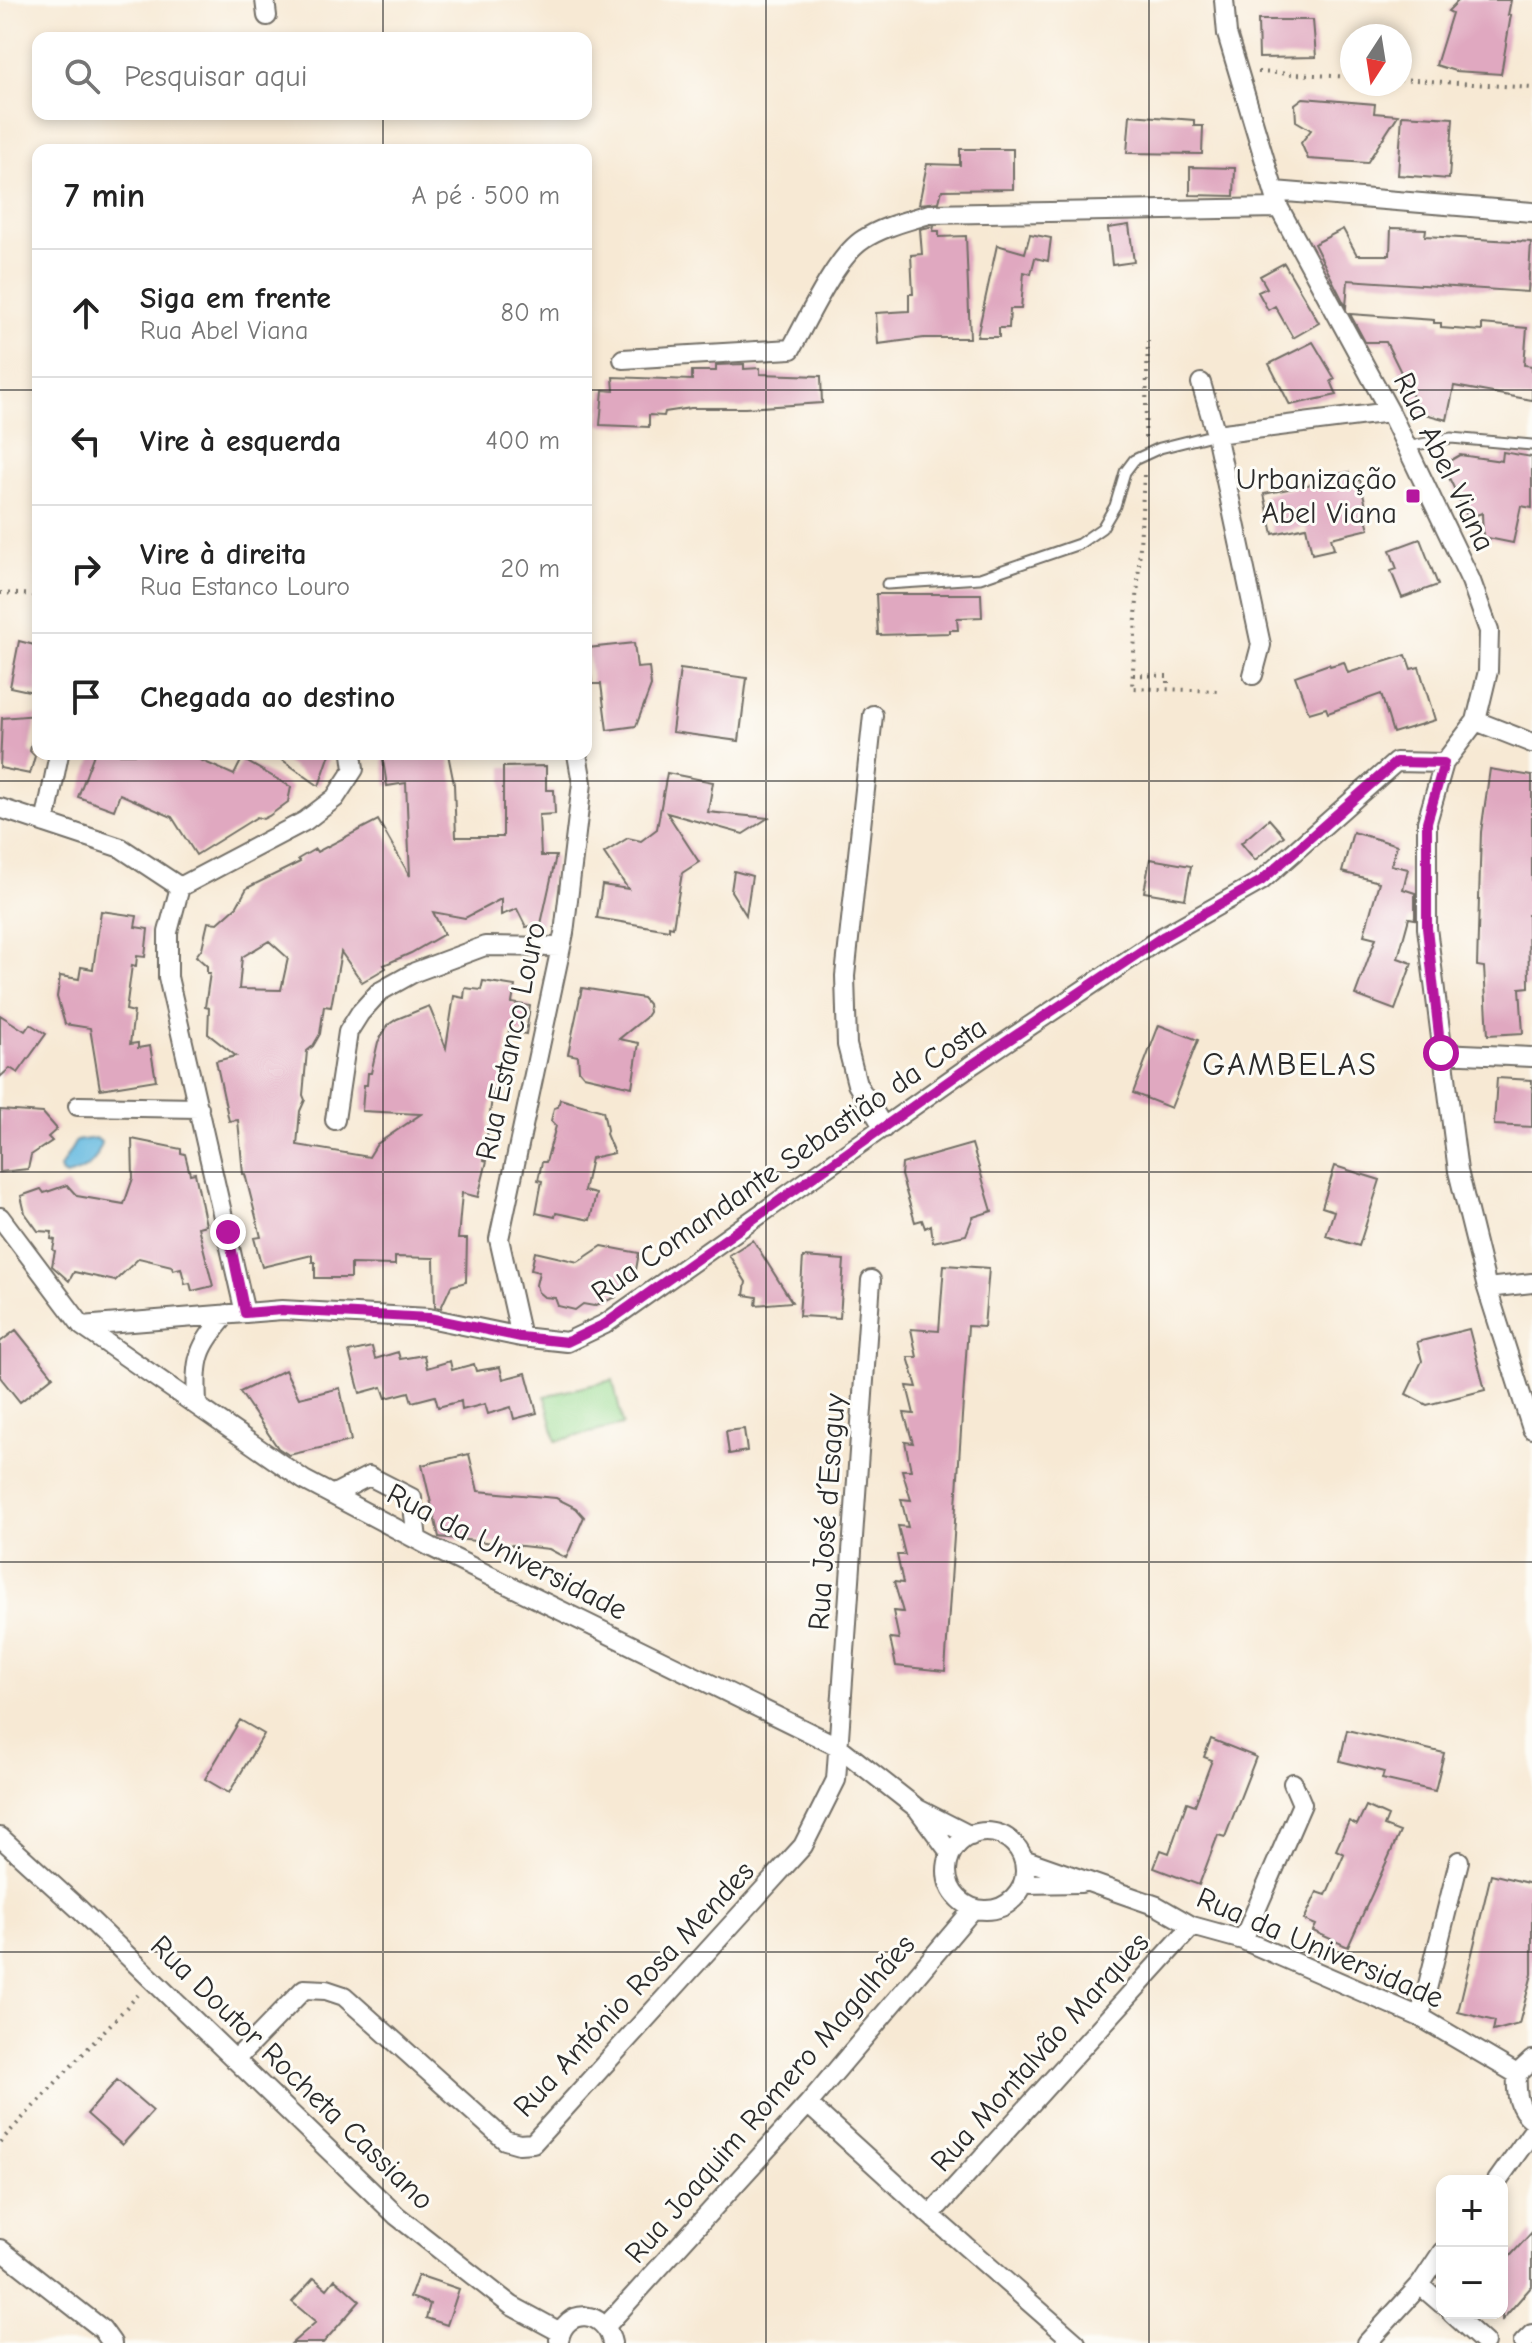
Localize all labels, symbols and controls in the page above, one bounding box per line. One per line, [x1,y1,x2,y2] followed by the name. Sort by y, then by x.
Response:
[1340,24,1412,96] north arrow
[32,32,592,120] search box
[60,54,104,98] icon: search
[124,59,307,94] text: Pesquisar aqui
[64,176,145,216] text: 7 min
[411,181,560,211] text: A pé · 500 m
[140,281,331,316] text: Siga em frente
[64,291,108,335] icon: ahead
[501,298,560,328] text: 80 m
[140,316,308,346] text: Rua Abel Viana
[1386,367,1502,557] street label: Rua Abel Viana
[64,419,108,463] icon: left
[140,424,341,459] text: Vire à esquerda
[486,426,560,456] text: 400 m
[1236,462,1397,531] place label: Urbanização Abel Viana
[1404,487,1422,505] marker: Urbanização Abel Viana
[140,537,306,572] text: Vire à direita
[64,547,108,591] icon: right
[500,554,560,584] text: 20 m
[140,572,350,602] text: Rua Estanco Louro
[64,675,108,719] icon: arrive
[140,680,395,715] text: Chegada ao destino
[469,919,553,1163] street label: Rua Estanco Louro
[585,1010,993,1310] street label: Rua Comandante Sebastião da Costa
[1423,1035,1459,1071] route start
[1202,1046,1378,1083] district label: GAMBELAS
[210,1214,246,1250] route end
[801,1392,853,1632] street label: Rua José d´Esaguy
[381,1476,633,1628] street label: Rua da Universidade
[506,1854,762,2124] street label: Rua António Rosa Mendes
[1191,1880,1449,2016] street label: Rua da Universidade
[923,1925,1157,2179] street label: Rua Montalvão Marques
[618,1927,922,2271] street label: Rua Joaquim Romero Magalhães
[143,1928,441,2218] street label: Rua Doutor Rocheta Cassiano
[1436,2175,1508,2319] map controls
[1436,2175,1508,2247] button: +
[1436,2247,1508,2319] button: −

